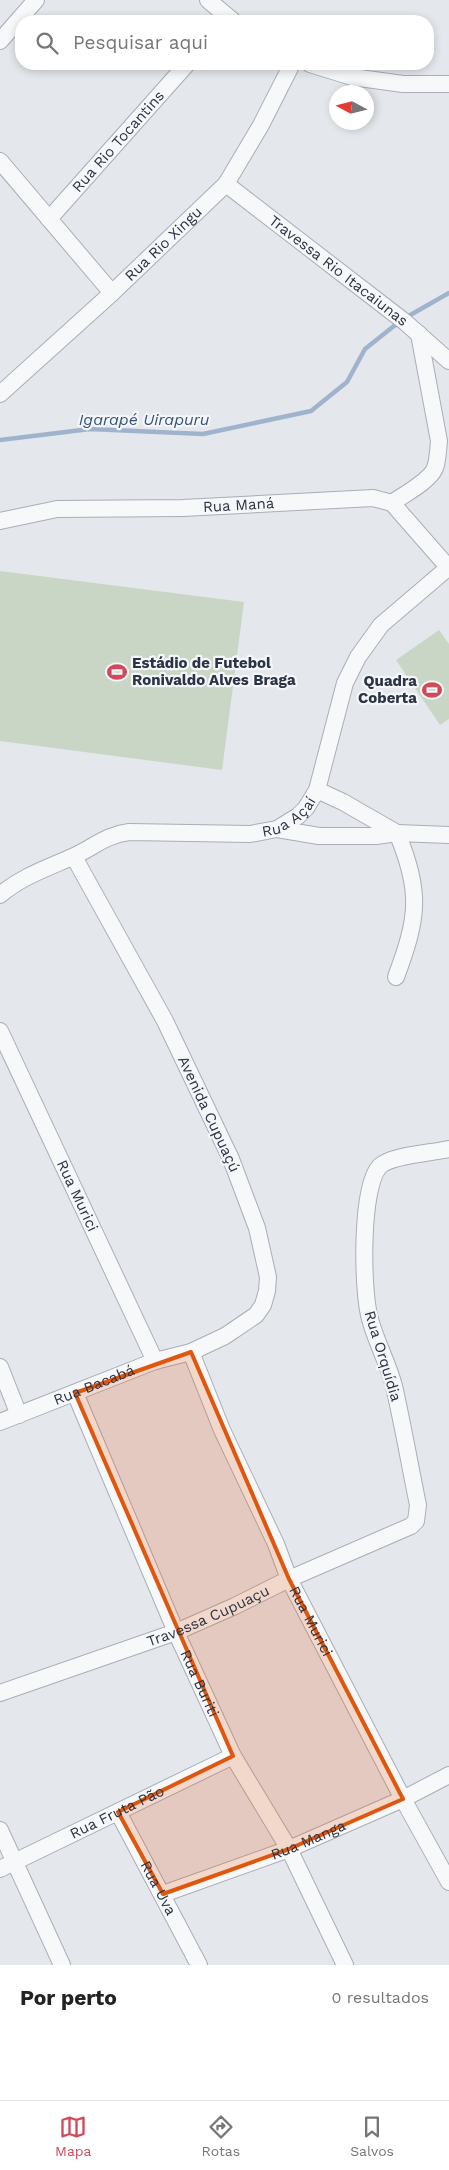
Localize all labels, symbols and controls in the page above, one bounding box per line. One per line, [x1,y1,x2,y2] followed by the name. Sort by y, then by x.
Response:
[15,15,434,70] search box
[33,29,61,57] icon: search
[73,31,208,54] text: Pesquisar aqui
[329,85,374,130] north arrow
[68,87,168,196] street label: Rua Rio Tocantins
[121,203,206,285] street label: Rua Rio Xingu
[265,211,412,330] street label: Travessa Rio Itacaiunas
[79,410,210,429] water label: Igarapé Uirapuru
[203,494,275,516] street label: Rua Maná
[132,654,296,689] place label: Estádio de Futebol Ronivaldo Alves Braga
[106,661,128,683] sports icon: Estádio de Futebol Ronivaldo Alves Braga
[358,672,417,707] place label: Quadra Coberta
[421,679,443,701] sports icon: Quadra Coberta
[261,794,320,841] street label: Rua Açaí
[174,1053,244,1175] street label: Avenida Cupuaçú
[53,1157,102,1234] street label: Rua Murici
[361,1308,405,1404] street label: Rua Orquídia
[51,1361,138,1409] street label: Rua Bacabá
[144,1581,272,1650] street label: Travessa Cupuaçu
[285,1583,337,1660] street label: Rua Murici
[176,1647,223,1720] street label: Rua Buriti
[67,1782,167,1843] street label: Rua Fruta Pão
[269,1816,349,1864] street label: Rua Manga
[136,1858,180,1919] street label: Rua Uva
[20,1985,117,2010] text: Por perto
[331,1988,429,2007] text: 0 resultados
[55,2113,92,2159] tab: Mapa
[202,2113,240,2159] tab: Rotas
[350,2113,394,2159] tab: Salvos

